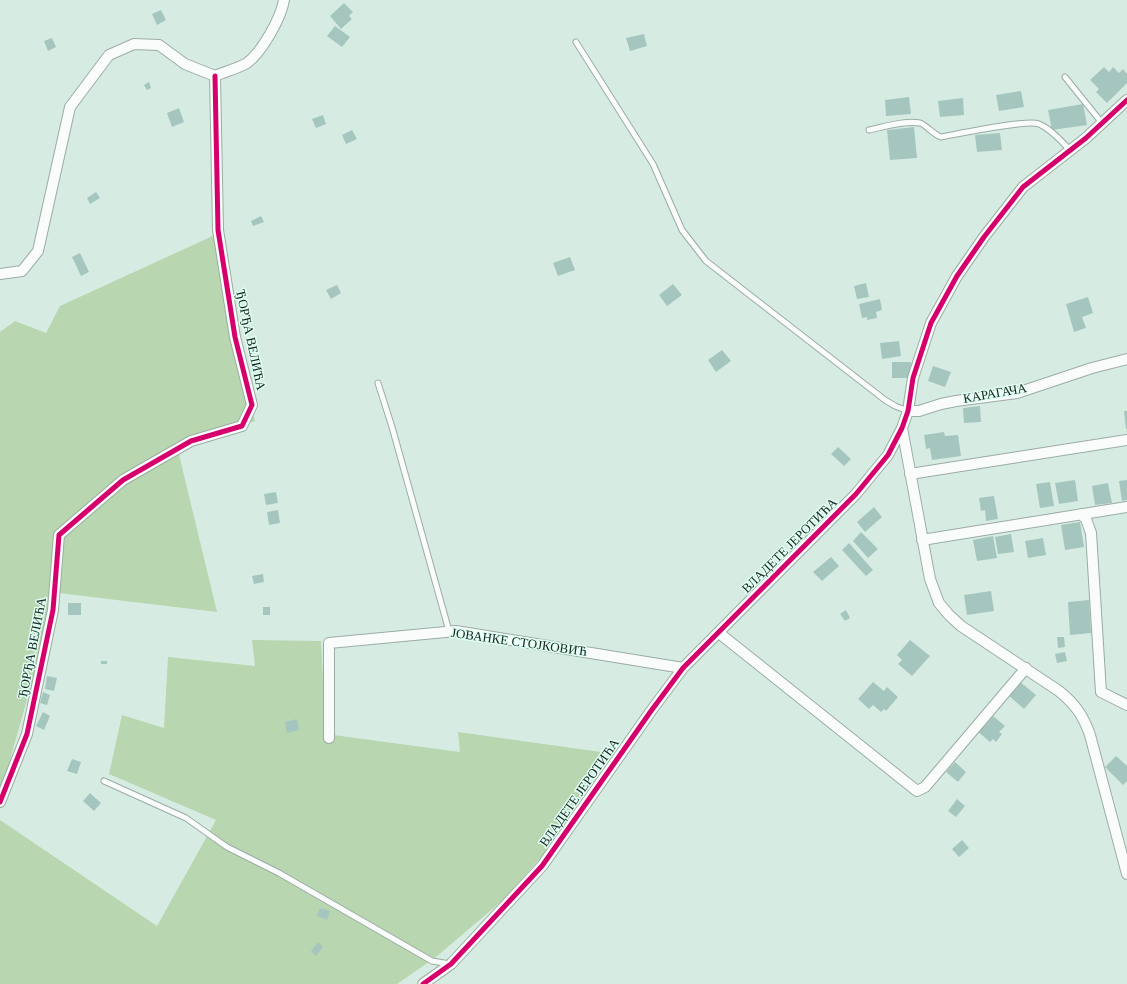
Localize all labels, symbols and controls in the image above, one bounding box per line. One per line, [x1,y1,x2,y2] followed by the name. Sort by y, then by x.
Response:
[232,288,268,392] street label: ЂОРЂА ВЕЛИЋА
[962,381,1028,407] street label: КАРАГАЧА
[739,495,841,597] street label: ВЛАДЕТЕ ЈЕРОТИЋА
[16,596,50,700] street label: ЂОРЂА ВЕЛИЋА
[450,626,588,660] street label: ЈОВАНКЕ СТОЈКОВИЋ
[537,736,623,850] street label: ВЛАДЕТЕ ЈЕРОТИЋА

